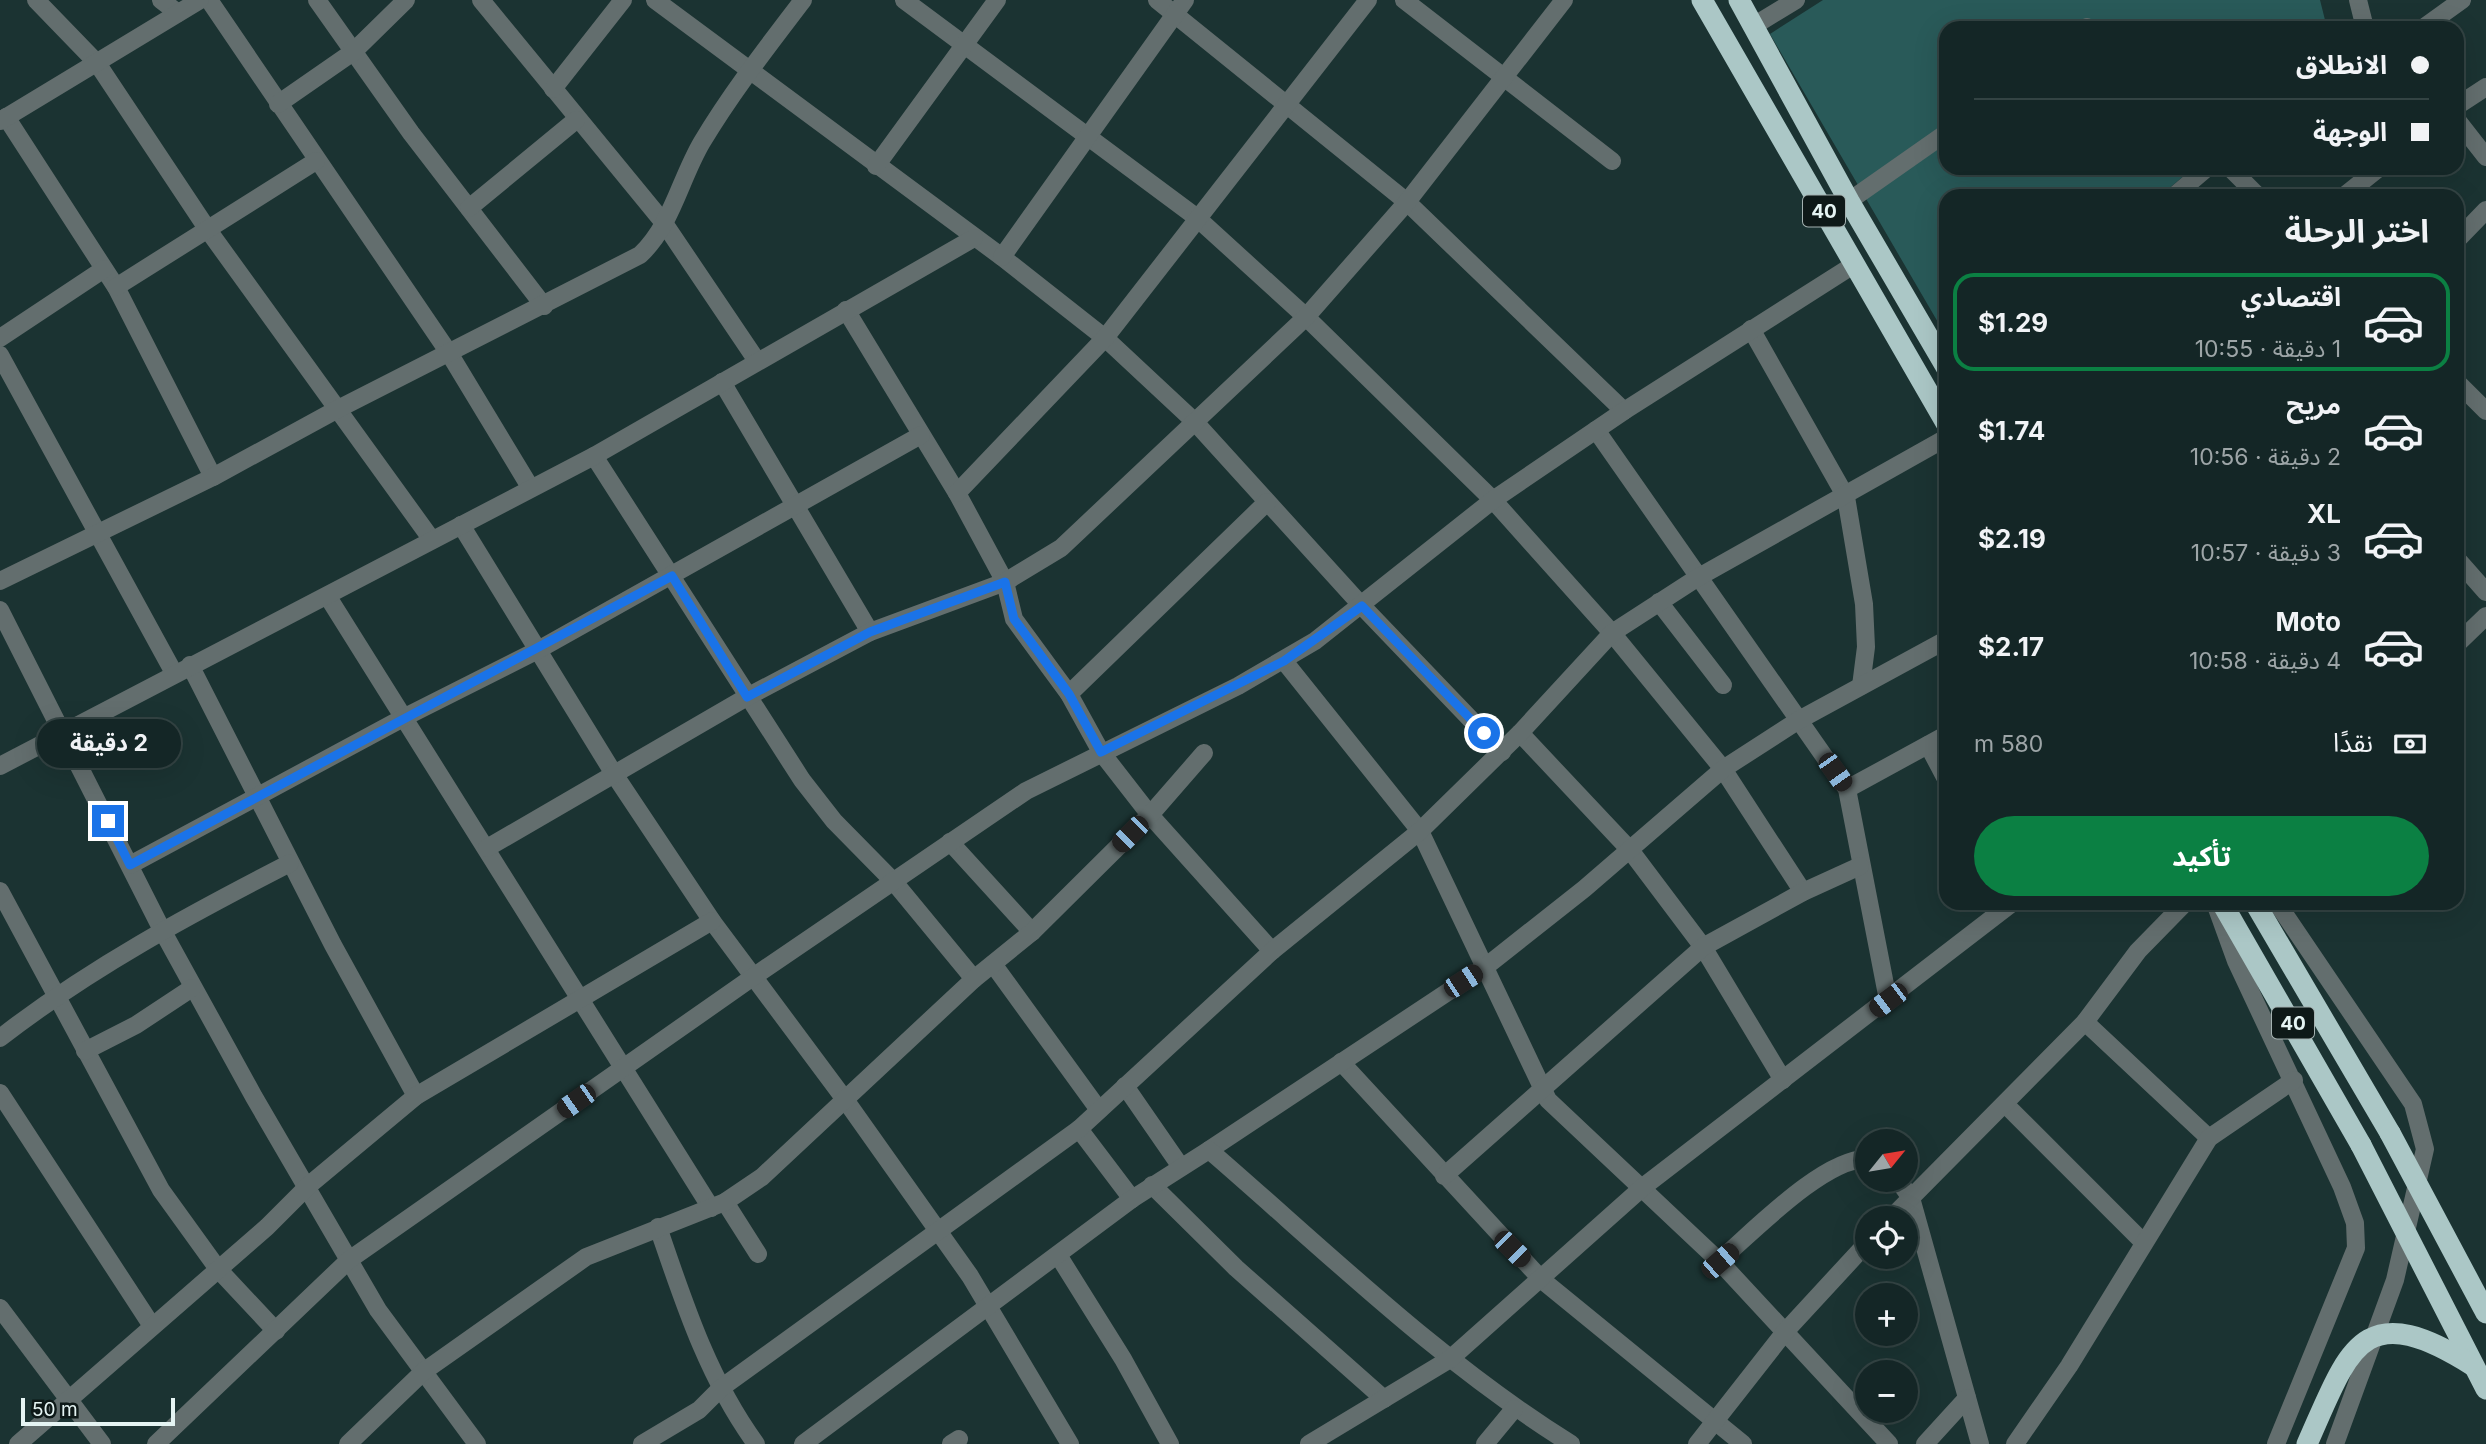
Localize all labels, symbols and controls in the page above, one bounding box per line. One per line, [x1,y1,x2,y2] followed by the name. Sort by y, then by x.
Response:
[2296,49,2387,80] text: الانطلاق
[2313,116,2387,147] text: الوجهة
[1803,196,1845,226] road number: 40
[2285,211,2429,250] text: اختر الرحلة
[2241,281,2341,312] text: اقتصادي
[2362,291,2425,354] icon: car
[1978,307,2048,338] text: $1.29
[2195,335,2341,363] text: 1 دقيقة · 10:55
[2286,389,2341,420] text: مريح
[2362,399,2425,462] icon: car
[1978,415,2045,446] text: $1.74
[2190,443,2341,471] text: 2 دقيقة · 10:56
[2307,498,2341,529] text: XL
[2362,507,2425,570] icon: car
[1978,523,2046,554] text: $2.19
[2191,539,2341,567] text: 3 دقيقة · 10:57
[2276,606,2341,637] text: Moto
[2362,615,2425,678] icon: car
[1978,631,2044,662] text: $2.17
[2189,647,2341,675] text: 4 دقيقة · 10:58
[1468,717,1500,749] route start
[36,720,180,768] callout: 2 دقيقة
[2391,725,2429,763] icon: cash
[2333,727,2373,758] text: نقدًا
[70,729,148,757] text: 2 دقيقة
[1974,730,2043,758] text: 580 m
[1815,749,1856,795] car
[92,805,124,837] route end
[1108,812,1153,856] car
[1974,816,2429,896] button: تأكيد
[1440,961,1487,1001] car
[1865,979,1912,1021] car
[2272,1007,2314,1038] road number: 40
[553,1080,600,1122] car
[1855,1129,1918,1192] north arrow
[1855,1129,1918,1423] map controls
[1855,1206,1918,1269] button: locate
[1490,1227,1535,1271] car
[1698,1239,1743,1283] car
[1855,1283,1918,1346] button: +
[1855,1360,1918,1423] button: −
[21,1395,175,1427] scale bar
[32,1398,78,1421] text: 50 m

